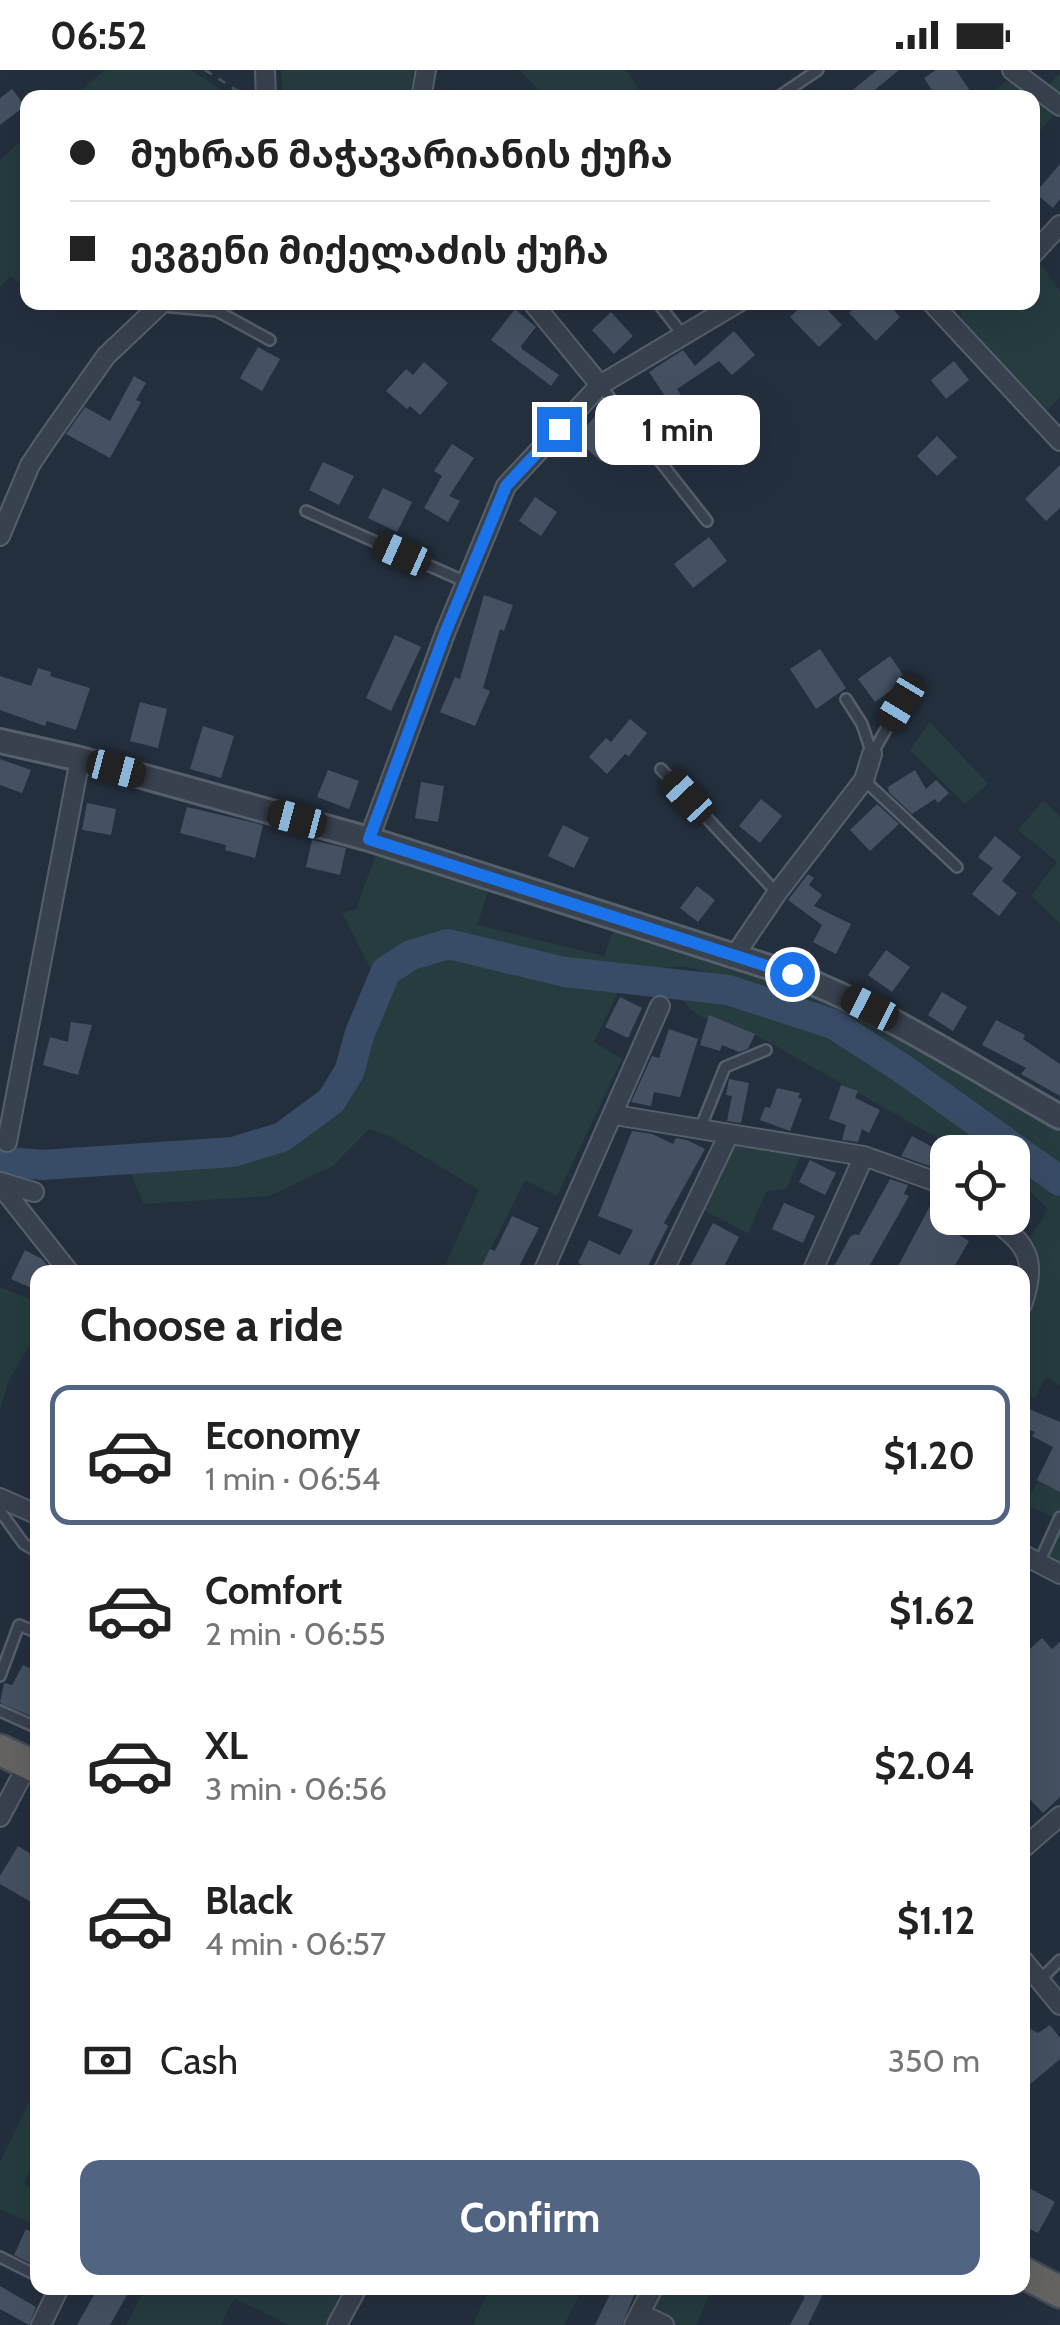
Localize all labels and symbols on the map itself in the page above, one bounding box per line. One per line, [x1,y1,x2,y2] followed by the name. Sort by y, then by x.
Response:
[594,394,759,464] callout: 1 min
[537,407,582,452] route end
[368,528,436,580] car
[873,670,929,736] car
[83,747,149,791] car
[656,765,718,829] car
[264,797,330,841] car
[770,952,815,997] route start
[836,981,904,1035] car

